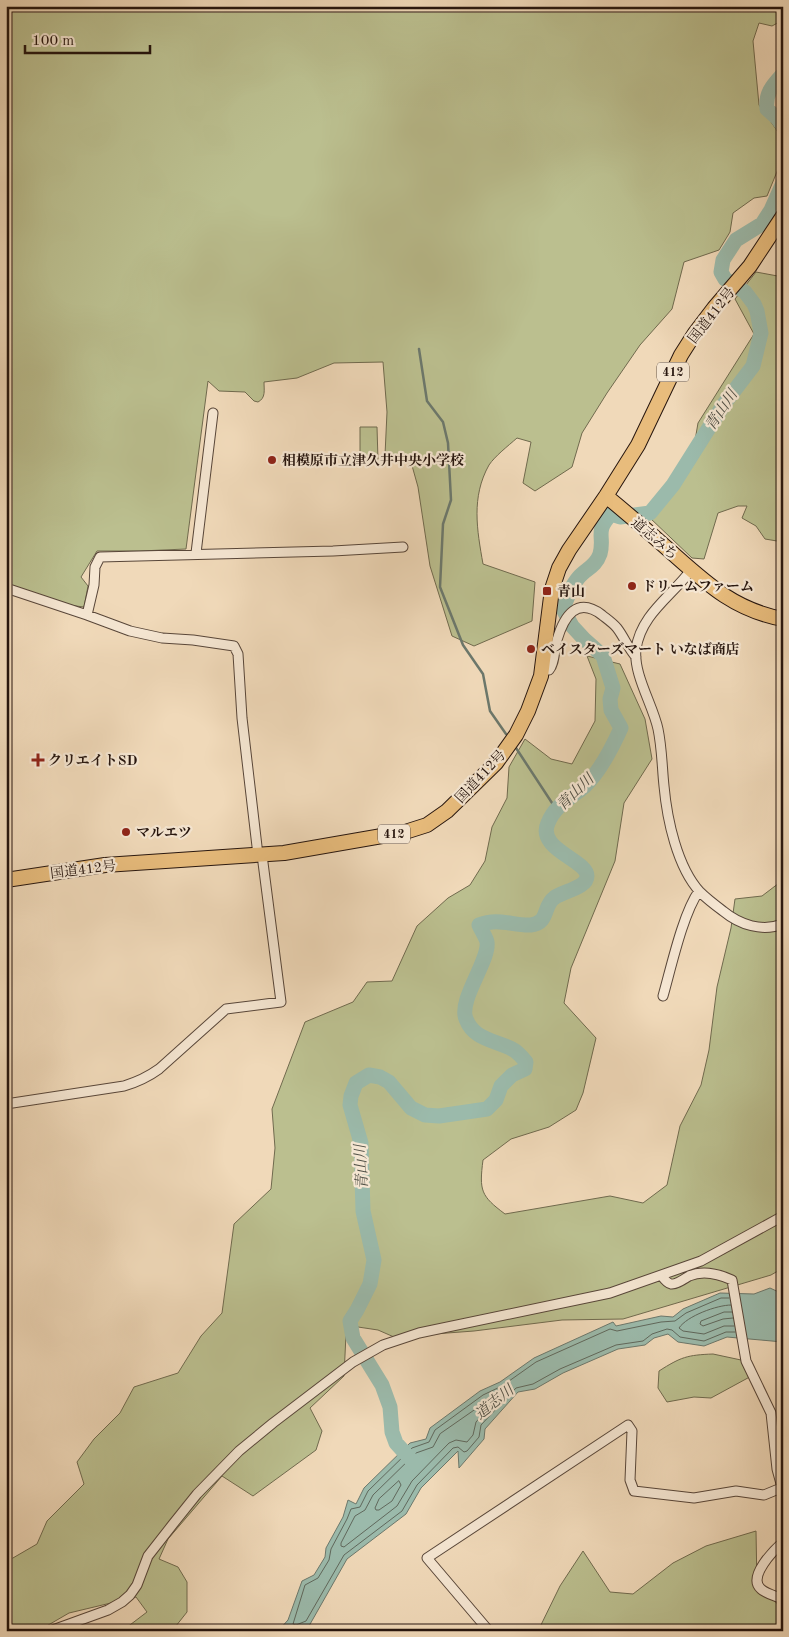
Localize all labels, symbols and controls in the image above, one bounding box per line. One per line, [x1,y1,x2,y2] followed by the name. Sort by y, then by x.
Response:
[25,22,150,54] scale bar
[32,34,74,49] text: 100 m
[685,285,738,346] street label: 国道412号
[657,362,689,382] road number: 412
[702,385,742,434] water label: 青山川
[282,453,464,468] place label: 相模原市立津久井中央小学校
[266,454,278,466] marker: 相模原市立津久井中央小学校
[629,514,681,562] street label: 道志みち
[642,579,754,594] place label: ドリームファーム
[626,580,638,592] marker: ドリームファーム
[557,584,585,599] place label: 青山
[541,585,553,597] marker: 青山
[541,641,740,657] place label: ベイスターズマート いなば商店
[525,643,537,655] marker: ベイスターズマート いなば商店
[452,747,508,806] street label: 国道412号
[48,753,137,768] place label: クリエイトSD
[32,754,44,766] marker: クリエイトSD
[553,769,599,814] water label: 青山川
[378,824,410,844] road number: 412
[120,826,132,838] marker: マルエツ
[136,826,192,840] place label: マルエツ
[49,858,117,881] street label: 国道412号
[352,1142,371,1190] water label: 青山川
[471,1380,519,1423] water label: 道志川

